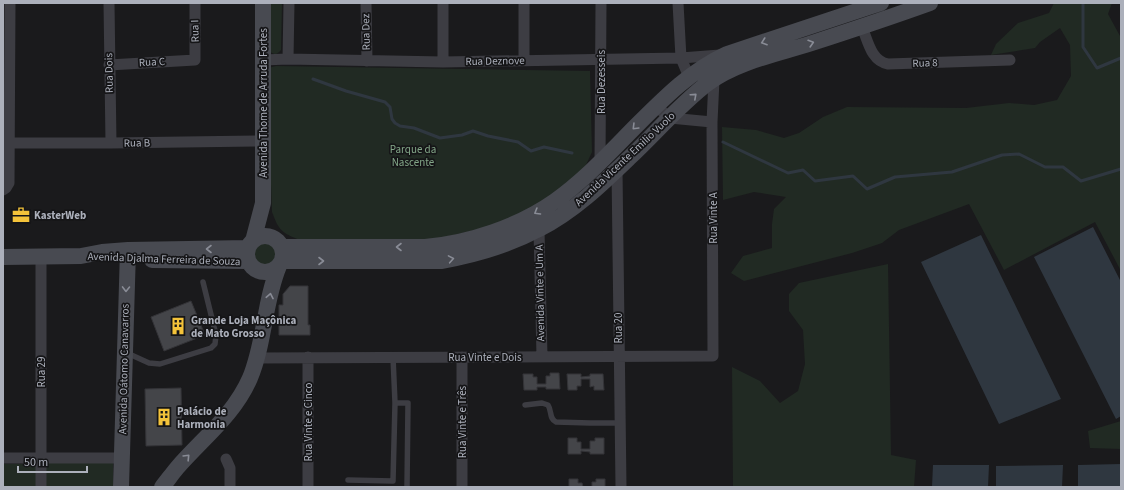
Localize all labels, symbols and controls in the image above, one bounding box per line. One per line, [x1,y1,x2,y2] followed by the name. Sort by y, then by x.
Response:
[358,13,374,51] street label: Rua Dez
[187,19,203,43] street label: Rua I
[256,28,271,178] street label: Avenida Thome de Arruda Fortes
[761,37,768,46] one-way arrow
[807,39,814,48] one-way arrow
[594,50,609,114] street label: Rua Dezesseis
[101,52,117,93] street label: Rua Dois
[465,53,525,69] street label: Rua Deznove
[138,54,166,70] street label: Rua C
[912,55,939,71] street label: Rua 8
[689,94,697,101] one-way arrow
[572,108,678,210] street label: Avenida Vicente Emilio Vuolo
[632,123,640,130] one-way arrow
[124,135,151,151] street label: Rua B
[390,142,436,170] park label: Parque da Nascente
[706,192,721,244] street label: Rua Vinte A
[11,205,31,225] office icon: KasterWeb
[34,208,86,223] place label: KasterWeb
[534,208,541,215] one-way arrow
[396,243,402,251] one-way arrow
[206,245,212,253] one-way arrow
[532,245,548,341] street label: Avenida Vinte e Um A
[87,249,241,269] street label: Avenida Djalma Ferreira de Souza
[448,255,454,264] one-way arrow
[318,257,324,265] one-way arrow
[122,286,130,292] one-way arrow
[265,293,274,299] one-way arrow
[115,303,133,434] street label: Avenida Oátomo Canavarros
[191,313,297,341] place label: Grande Loja Maçônica de Mato Grosso
[611,313,626,343] street label: Rua 20
[168,316,188,336] building icon: Grande Loja Maçônica de Mato Grosso
[448,350,522,365] street label: Rua Vinte e Dois
[34,357,49,387] street label: Rua 29
[301,382,316,462] street label: Rua Vinte e Cinco
[455,385,470,458] street label: Rua Vinte e Três
[177,404,227,432] place label: Palácio de Harmonia
[154,407,174,427] building icon: Palácio de Harmonia
[18,448,87,474] scale bar
[24,454,48,471] text: 50 m
[182,454,190,462] one-way arrow

